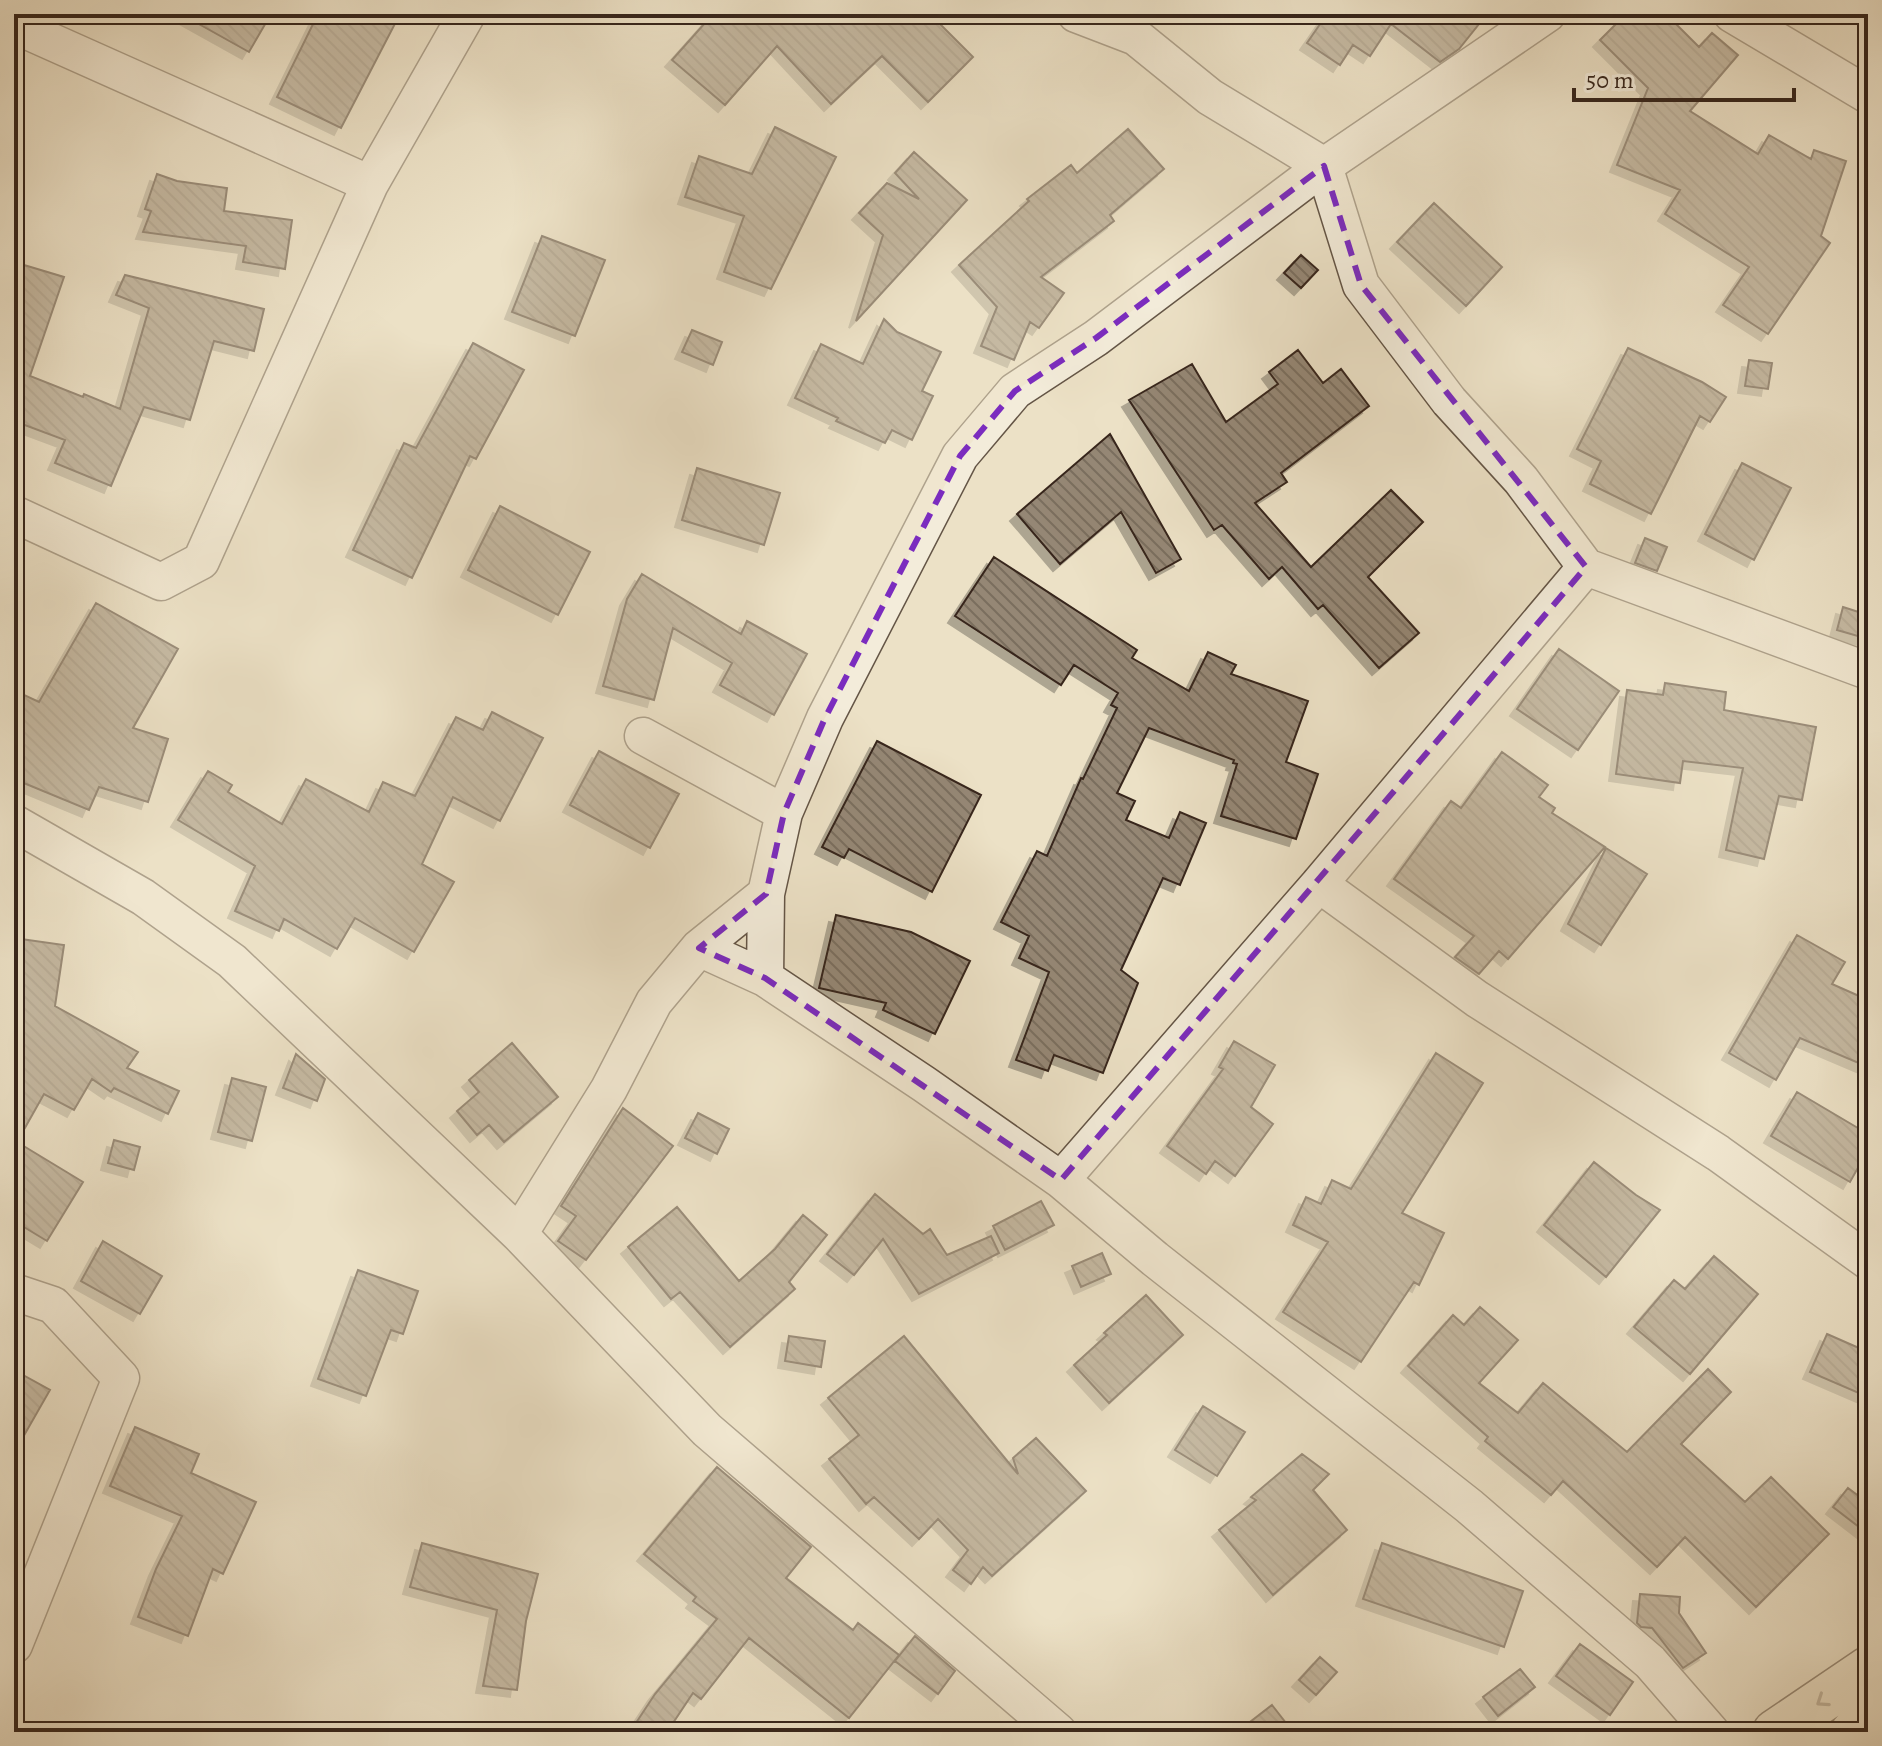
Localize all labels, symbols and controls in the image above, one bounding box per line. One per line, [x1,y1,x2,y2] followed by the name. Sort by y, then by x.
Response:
[1574,52,1794,102] scale bar
[1586,64,1634,96] text: 50 m
[1816,1691,1830,1706] one-way arrow

